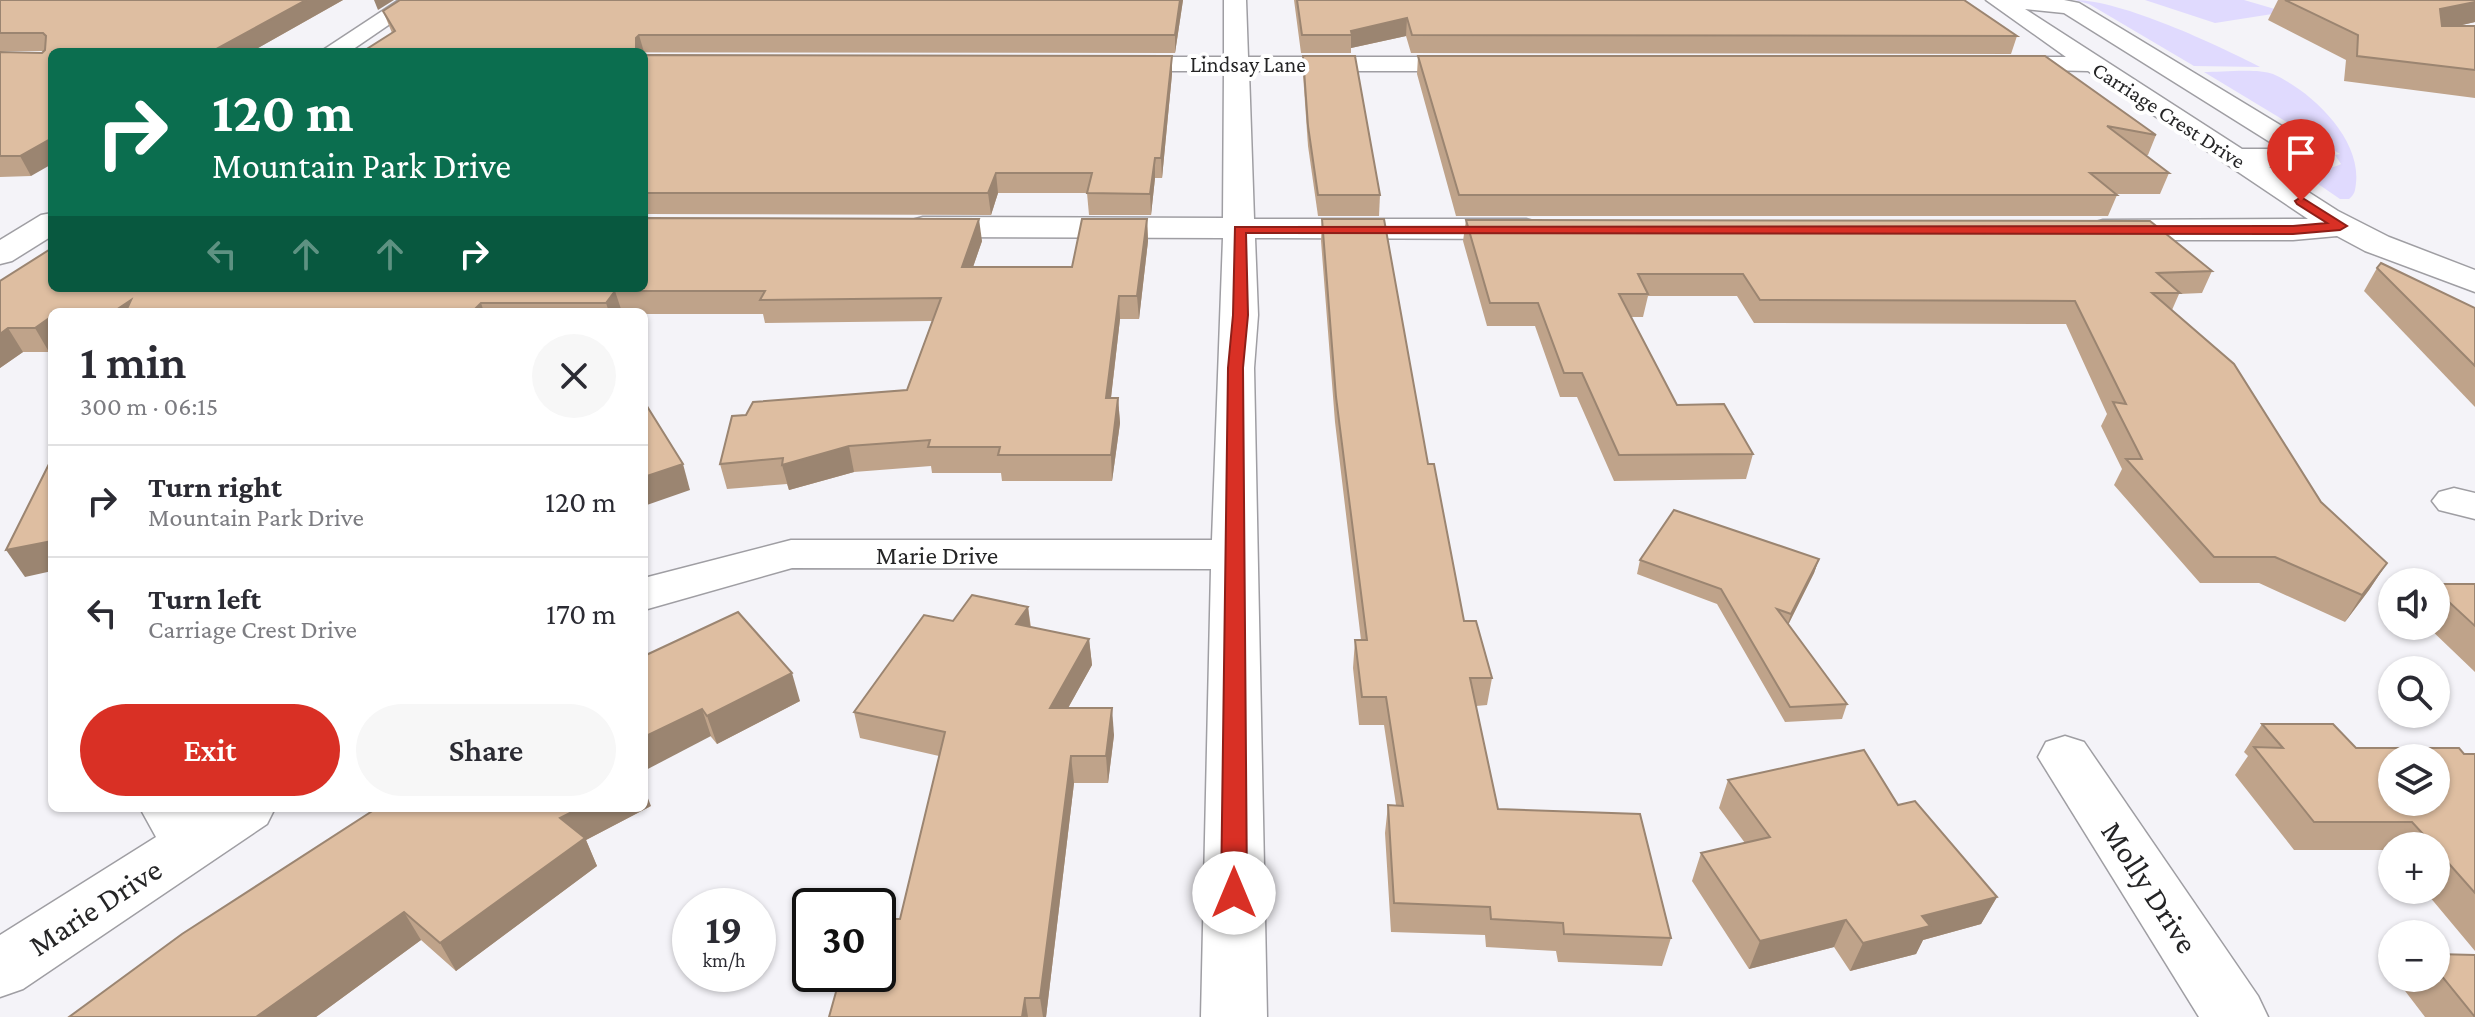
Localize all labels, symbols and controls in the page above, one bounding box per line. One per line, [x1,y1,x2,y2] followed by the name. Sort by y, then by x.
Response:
[1190,52,1306,77] street label: Lindsay Lane
[2088,56,2250,174] street label: Carriage Crest Drive
[80,80,184,184] icon: right
[212,81,354,143] text: 120 m
[2267,119,2335,201] pin
[2279,131,2323,175] icon: arrive
[212,146,511,186] text: Mountain Park Drive
[200,232,244,276] icon: left
[284,232,328,276] icon: ahead
[368,232,412,276] icon: ahead
[452,232,496,276] icon: right
[532,334,616,418] button: close
[80,335,187,388] text: 1 min
[80,392,218,421] text: 300 m · 06:15
[148,470,282,503] text: Turn right
[80,479,124,523] icon: right
[545,485,616,518] text: 120 m
[148,503,364,532] text: Mountain Park Drive
[876,541,998,570] street label: Marie Drive
[2378,568,2450,992] map controls
[2378,568,2450,640] button: sound
[148,582,261,615] text: Turn left
[80,591,124,635] icon: left
[546,597,616,630] text: 170 m
[148,615,357,644] text: Carriage Crest Drive
[2378,656,2450,728] button: search
[80,704,340,796] button: Exit
[356,704,616,796] button: Share
[2378,744,2450,816] button: layers
[2094,814,2206,960] street label: Molly Drive
[2378,832,2450,904] button: +
[22,851,168,963] street label: Marie Drive
[1192,851,1276,935] position arrow
[792,888,896,992] speed limit sign: 30
[706,907,742,952] text: 19
[2378,920,2450,992] button: −
[702,949,746,971] text: km/h

